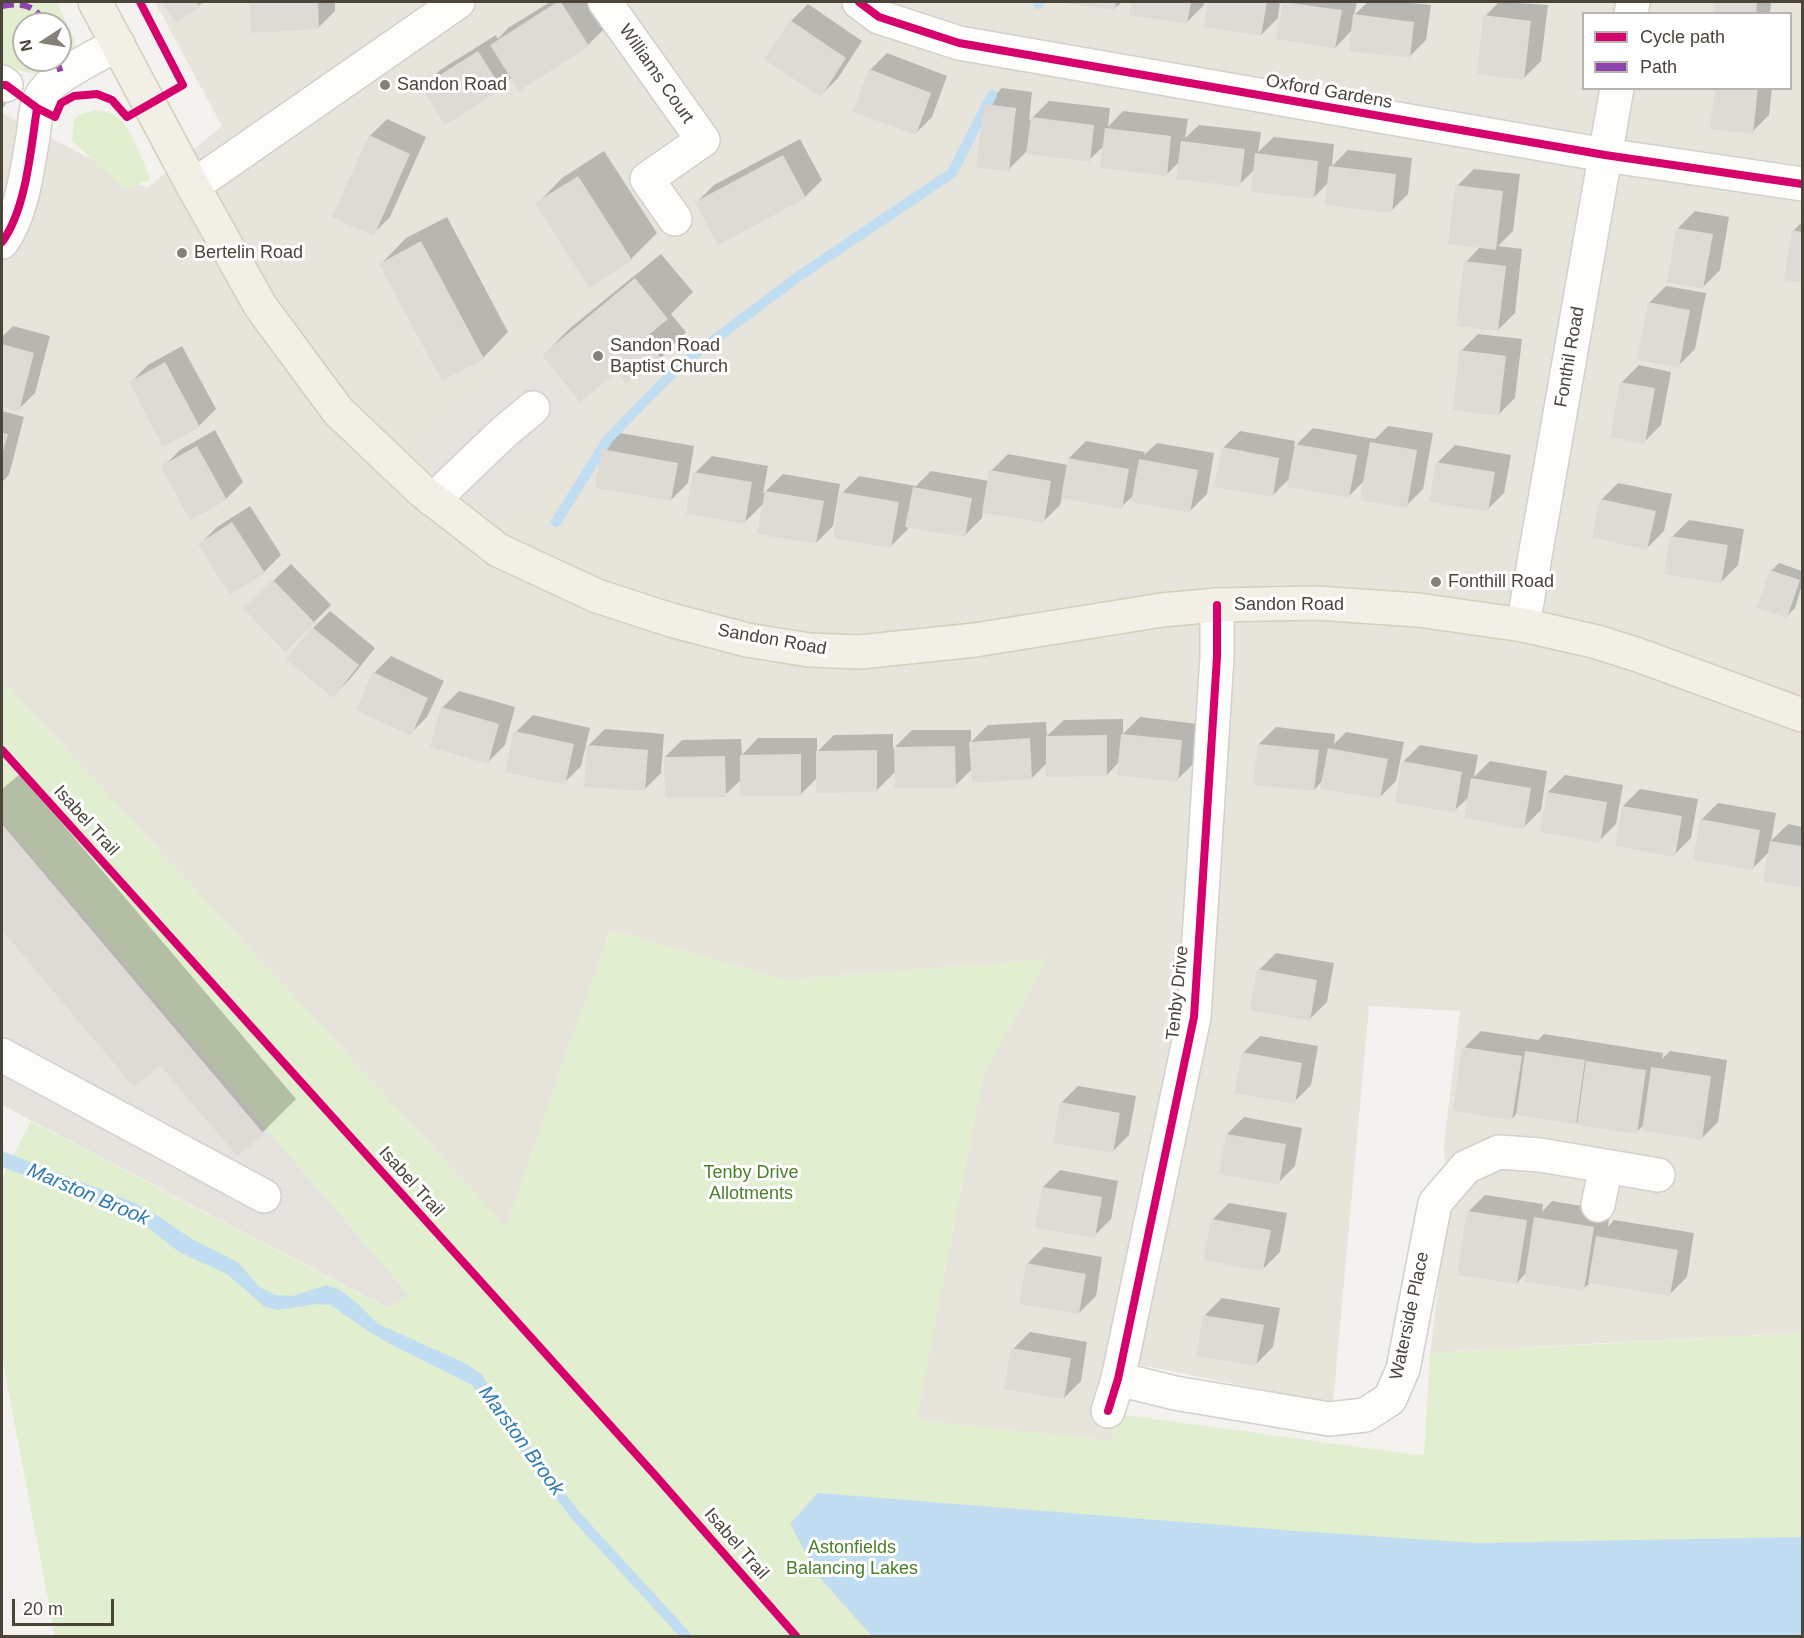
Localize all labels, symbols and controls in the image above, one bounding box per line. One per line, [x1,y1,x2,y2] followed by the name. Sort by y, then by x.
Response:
[12,12,72,72] north arrow
[1582,12,1792,90] legend
[614,20,698,128] street label: Williams Court
[1640,27,1725,47] text: Cycle path
[16,38,35,53] text: N
[1640,57,1677,77] text: Path
[1264,70,1394,114] street label: Oxford Gardens
[397,74,507,96] place label: Sandon Road
[378,78,392,92] marker: Sandon Road
[194,242,303,264] place label: Bertelin Road
[175,246,189,260] marker: Bertelin Road
[1551,305,1589,409] street label: Fonthil Road
[610,335,728,378] place label: Sandon Road Baptist Church
[591,349,605,363] marker: Sandon Road Baptist Church
[1448,571,1554,593] place label: Fonthill Road
[1429,575,1443,589] marker: Fonthill Road
[1234,594,1344,616] street label: Sandon Road
[716,620,828,660] street label: Sandon Road
[49,781,123,861] street label: Isabel Trail
[1162,945,1194,1041] street label: Tenby Drive
[374,1142,448,1222] street label: Isabel Trail
[23,1159,153,1231] water label: Marston Brook
[703,1162,799,1204] park label: Tenby Drive Allotments
[1386,1250,1434,1382] street label: Waterside Place
[473,1381,569,1501] water label: Marston Brook
[699,1504,773,1584] street label: Isabel Trail
[786,1537,918,1580] park label: Astonfields Balancing Lakes
[15,1587,117,1625] scale bar
[23,1599,63,1619] text: 20 m

